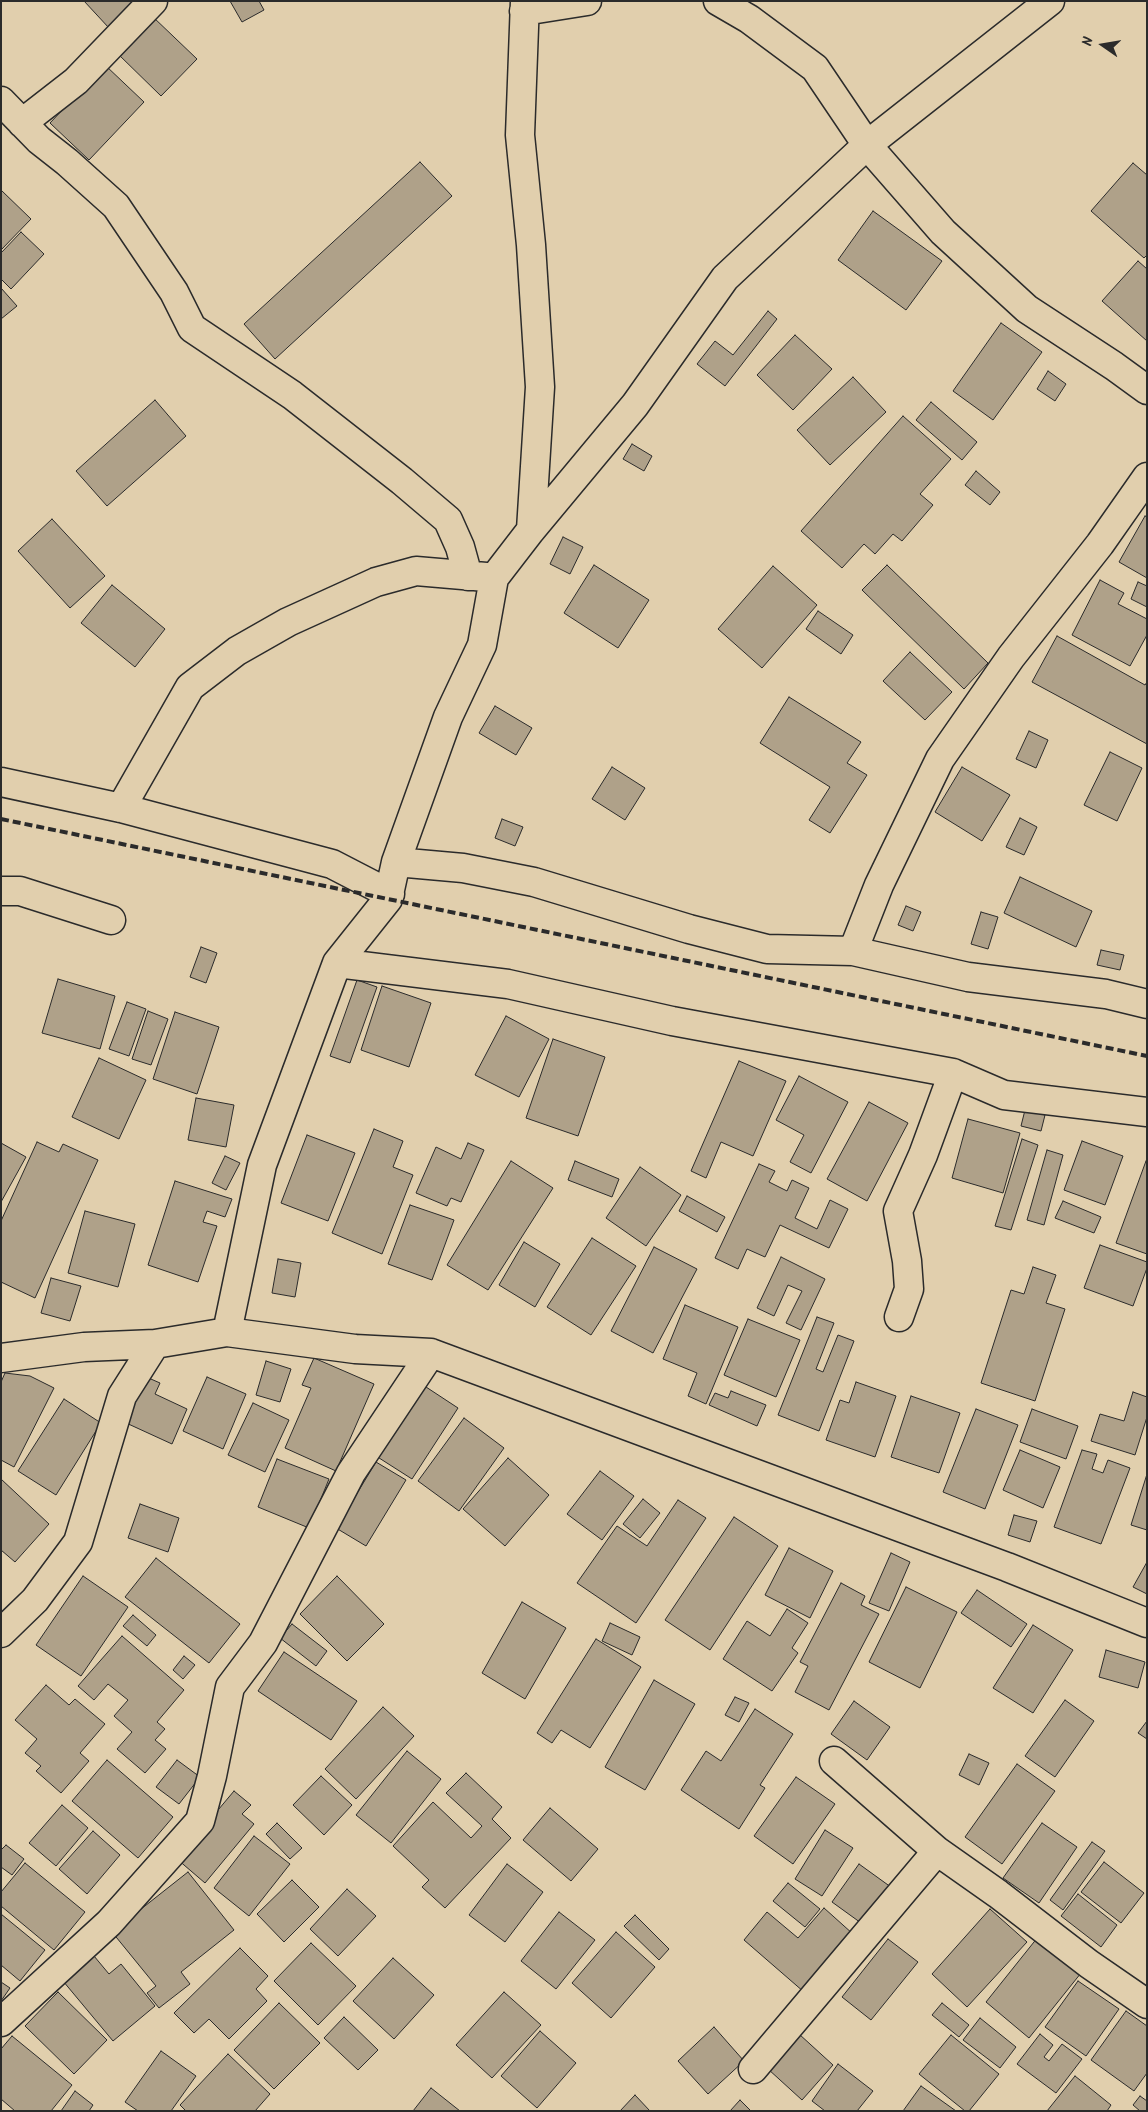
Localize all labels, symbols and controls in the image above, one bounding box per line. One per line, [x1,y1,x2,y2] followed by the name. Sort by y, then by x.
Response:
[1078,20,1128,70] north arrow
[1077,35,1100,48] text: N

